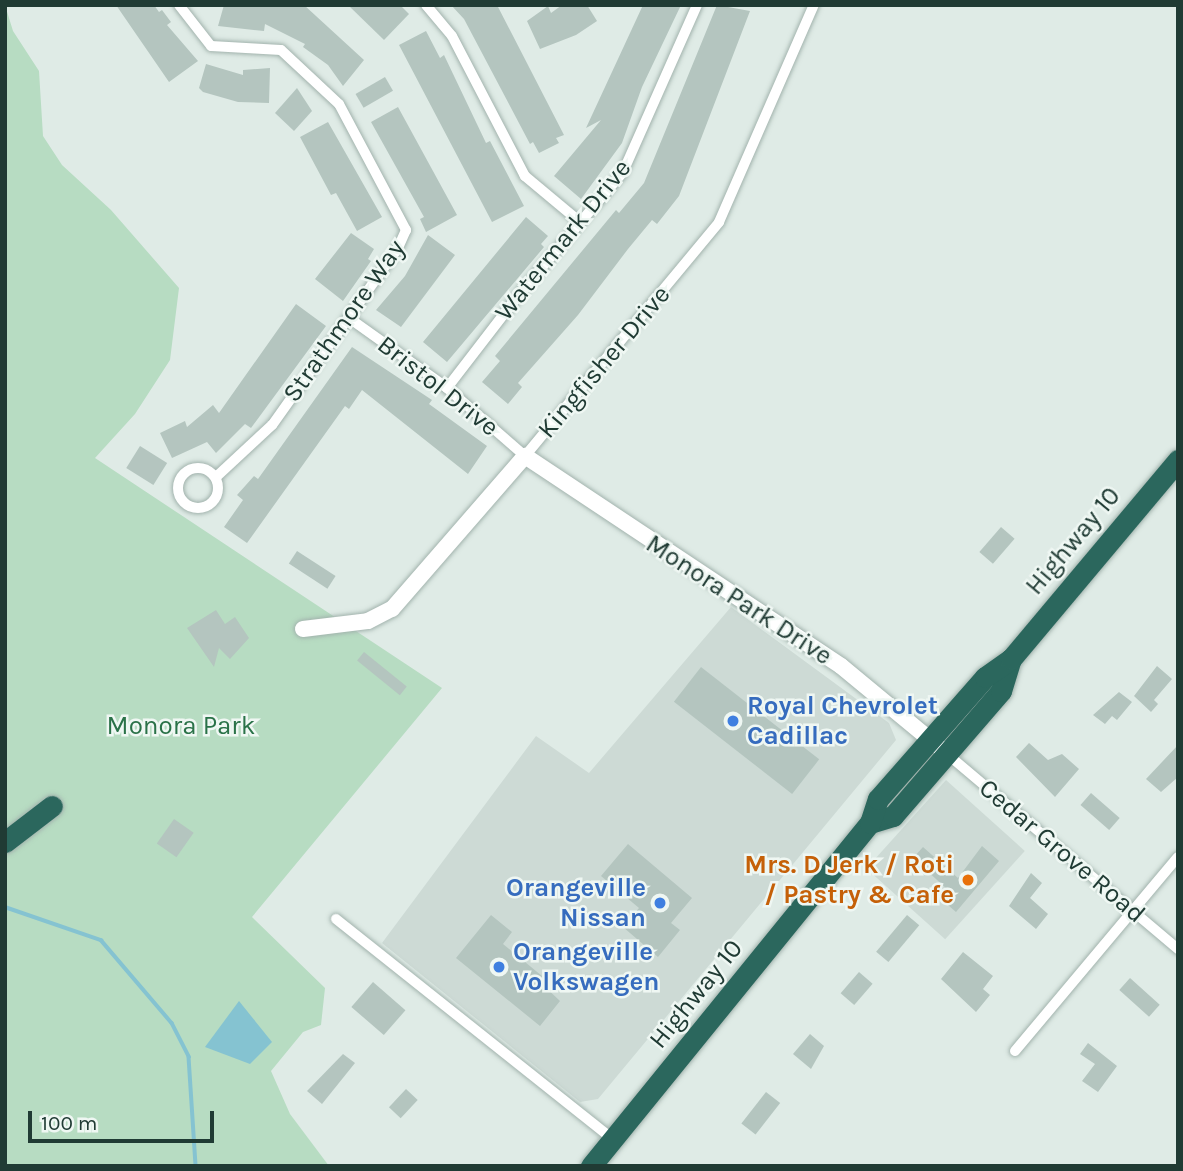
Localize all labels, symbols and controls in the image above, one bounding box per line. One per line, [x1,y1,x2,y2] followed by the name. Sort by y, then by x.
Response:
[488,153,638,327] street label: Watermark Drive
[276,234,412,408] street label: Strathmore Way
[531,279,677,445] street label: Kingfisher Drive
[371,329,505,443] street label: Bristol Drive
[1019,481,1127,601] street label: Highway 10
[640,528,838,672] street label: Monora Park Drive
[747,690,938,752] place label: Royal Chevrolet Cadillac
[107,710,255,742] park label: Monora Park
[725,713,741,729] marker: Royal Chevrolet Cadillac
[973,772,1151,930] street label: Cedar Grove Road
[744,849,954,910] place label: Mrs. D Jerk / Roti / Pastry & Cafe
[506,872,646,934] place label: Orangeville Nissan
[960,872,976,888] marker: Mrs. D Jerk / Roti / Pastry & Cafe
[652,895,668,911] marker: Orangeville Nissan
[643,933,749,1055] street label: Highway 10
[513,936,659,998] place label: Orangeville Volkswagen
[491,959,507,975] marker: Orangeville Volkswagen
[32,1098,217,1142] scale bar
[41,1111,98,1135] text: 100 m

